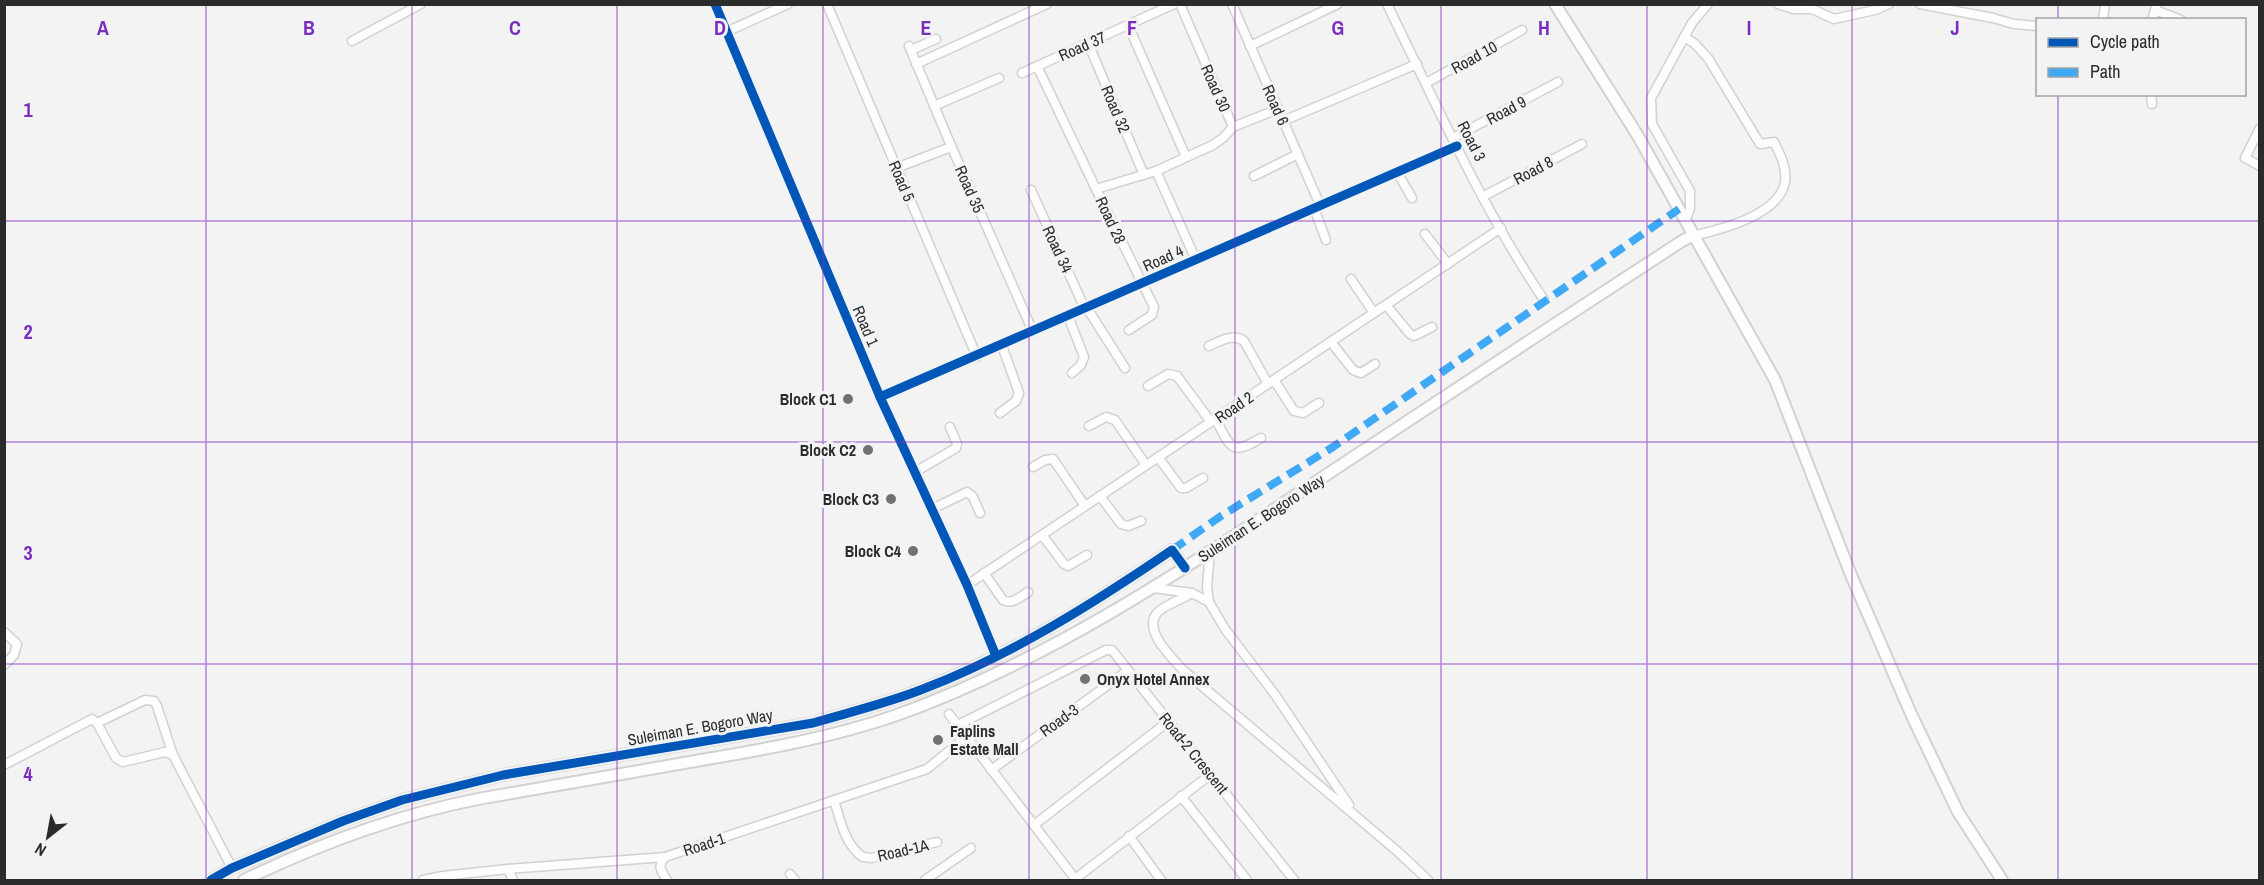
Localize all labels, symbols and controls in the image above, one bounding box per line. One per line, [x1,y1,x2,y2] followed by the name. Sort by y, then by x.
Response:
[97,14,109,41] text: A
[303,14,315,41] text: B
[509,14,521,41] text: C
[714,14,726,41] text: D
[921,14,932,41] text: E
[1127,14,1137,41] text: F
[1332,14,1344,41] text: G
[1538,14,1550,41] text: H
[1747,14,1751,41] text: I
[1950,14,1960,41] text: J
[2036,18,2246,96] legend
[1055,26,1109,66] street label: Road 37
[2090,29,2160,54] text: Cycle path
[1447,35,1501,79] street label: Road 10
[2090,59,2120,84] text: Path
[1196,61,1236,115] street label: Road 30
[1257,81,1295,129] street label: Road 6
[1096,82,1136,136] street label: Road 32
[1482,90,1530,130] street label: Road 9
[23,96,33,123] text: 1
[1453,117,1491,165] street label: Road 3
[1509,150,1557,190] street label: Road 8
[884,157,920,205] street label: Road 5
[950,162,990,216] street label: Road 35
[1091,193,1131,247] street label: Road 28
[1038,222,1078,276] street label: Road 34
[1139,239,1187,277] street label: Road 4
[848,302,885,350] street label: Road 1
[23,318,33,345] text: 2
[1210,386,1258,428] street label: Road 2
[780,388,837,410] place label: Block C1
[841,392,855,406] marker: Block C1
[800,439,856,461] place label: Block C2
[861,443,875,457] marker: Block C2
[1193,469,1329,567] street label: Suleiman E. Bogoro Way
[823,488,879,510] place label: Block C3
[884,492,898,506] marker: Block C3
[23,539,33,566] text: 3
[845,540,902,562] place label: Block C4
[906,544,920,558] marker: Block C4
[1097,668,1210,690] place label: Onyx Hotel Annex
[1078,672,1092,686] marker: Onyx Hotel Annex
[1035,698,1083,742] street label: Road-3
[626,703,775,751] street label: Suleiman E. Bogoro Way
[1154,708,1234,799] street label: Road-2 Crescent
[950,720,1019,760] place label: Faplins Estate Mall
[931,733,945,747] marker: Faplins Estate Mall
[23,760,33,787] text: 4
[18,807,78,867] north arrow
[680,827,729,861] street label: Road-1
[875,833,931,867] street label: Road-1A
[31,838,50,862] text: N

